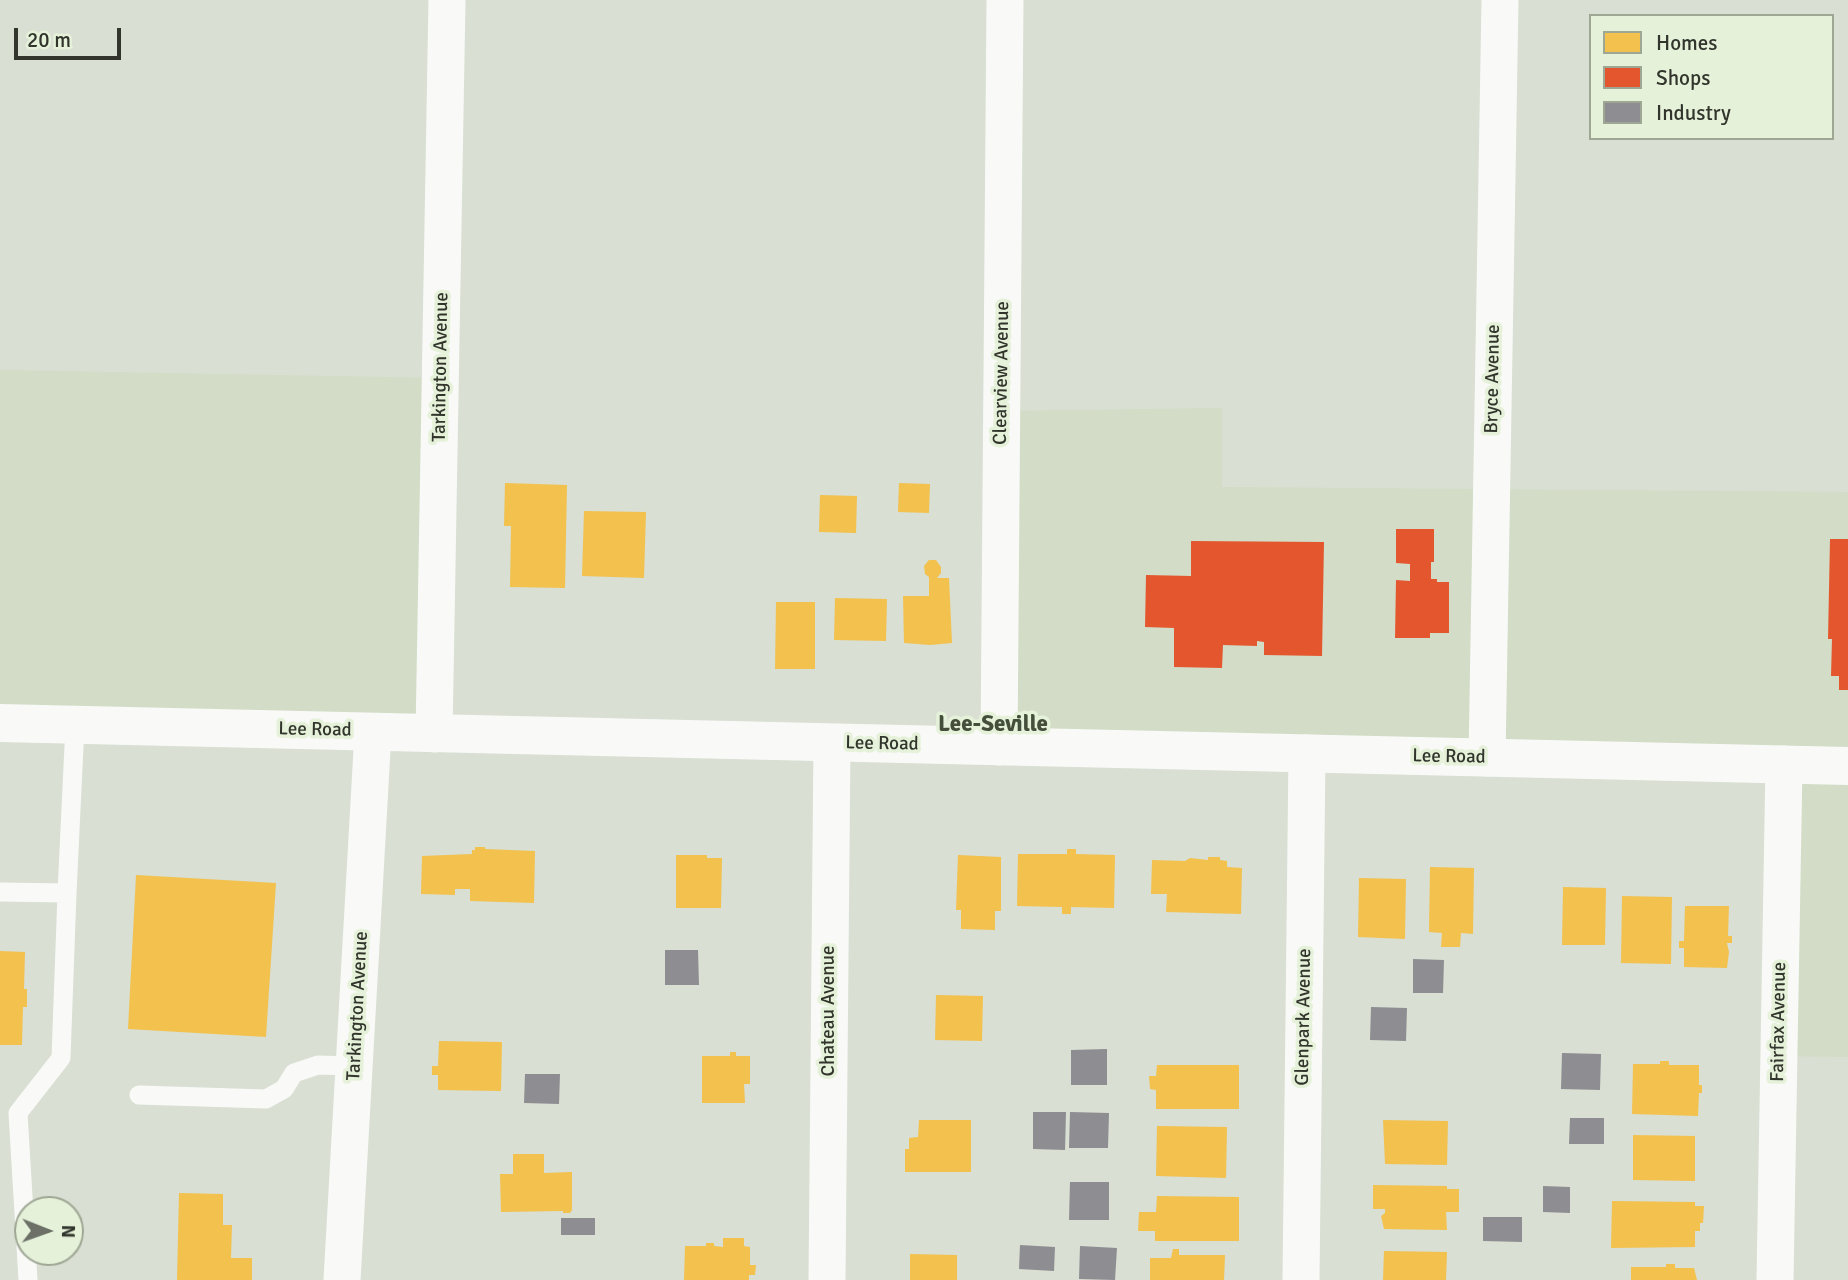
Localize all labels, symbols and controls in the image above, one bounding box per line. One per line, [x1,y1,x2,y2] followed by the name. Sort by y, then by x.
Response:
[18,14,124,58] scale bar
[1589,14,1834,140] legend
[27,27,71,53] text: 20 m
[1656,30,1718,56] text: Homes
[1656,65,1710,91] text: Shops
[1656,100,1731,126] text: Industry
[428,292,454,442] street label: Tarkington Avenue
[989,301,1015,445] street label: Clearview Avenue
[1481,324,1505,434] street label: Bryce Avenue
[938,711,1048,739] district label: Lee-Seville
[278,718,352,742] street label: Lee Road
[845,732,919,756] street label: Lee Road
[1412,745,1486,769] street label: Lee Road
[343,931,373,1081] street label: Tarkington Avenue
[818,946,840,1076] street label: Chateau Avenue
[1291,948,1317,1086] street label: Glenpark Avenue
[1767,962,1791,1082] street label: Fairfax Avenue
[14,1196,84,1266] north arrow
[56,1225,80,1238] text: N

